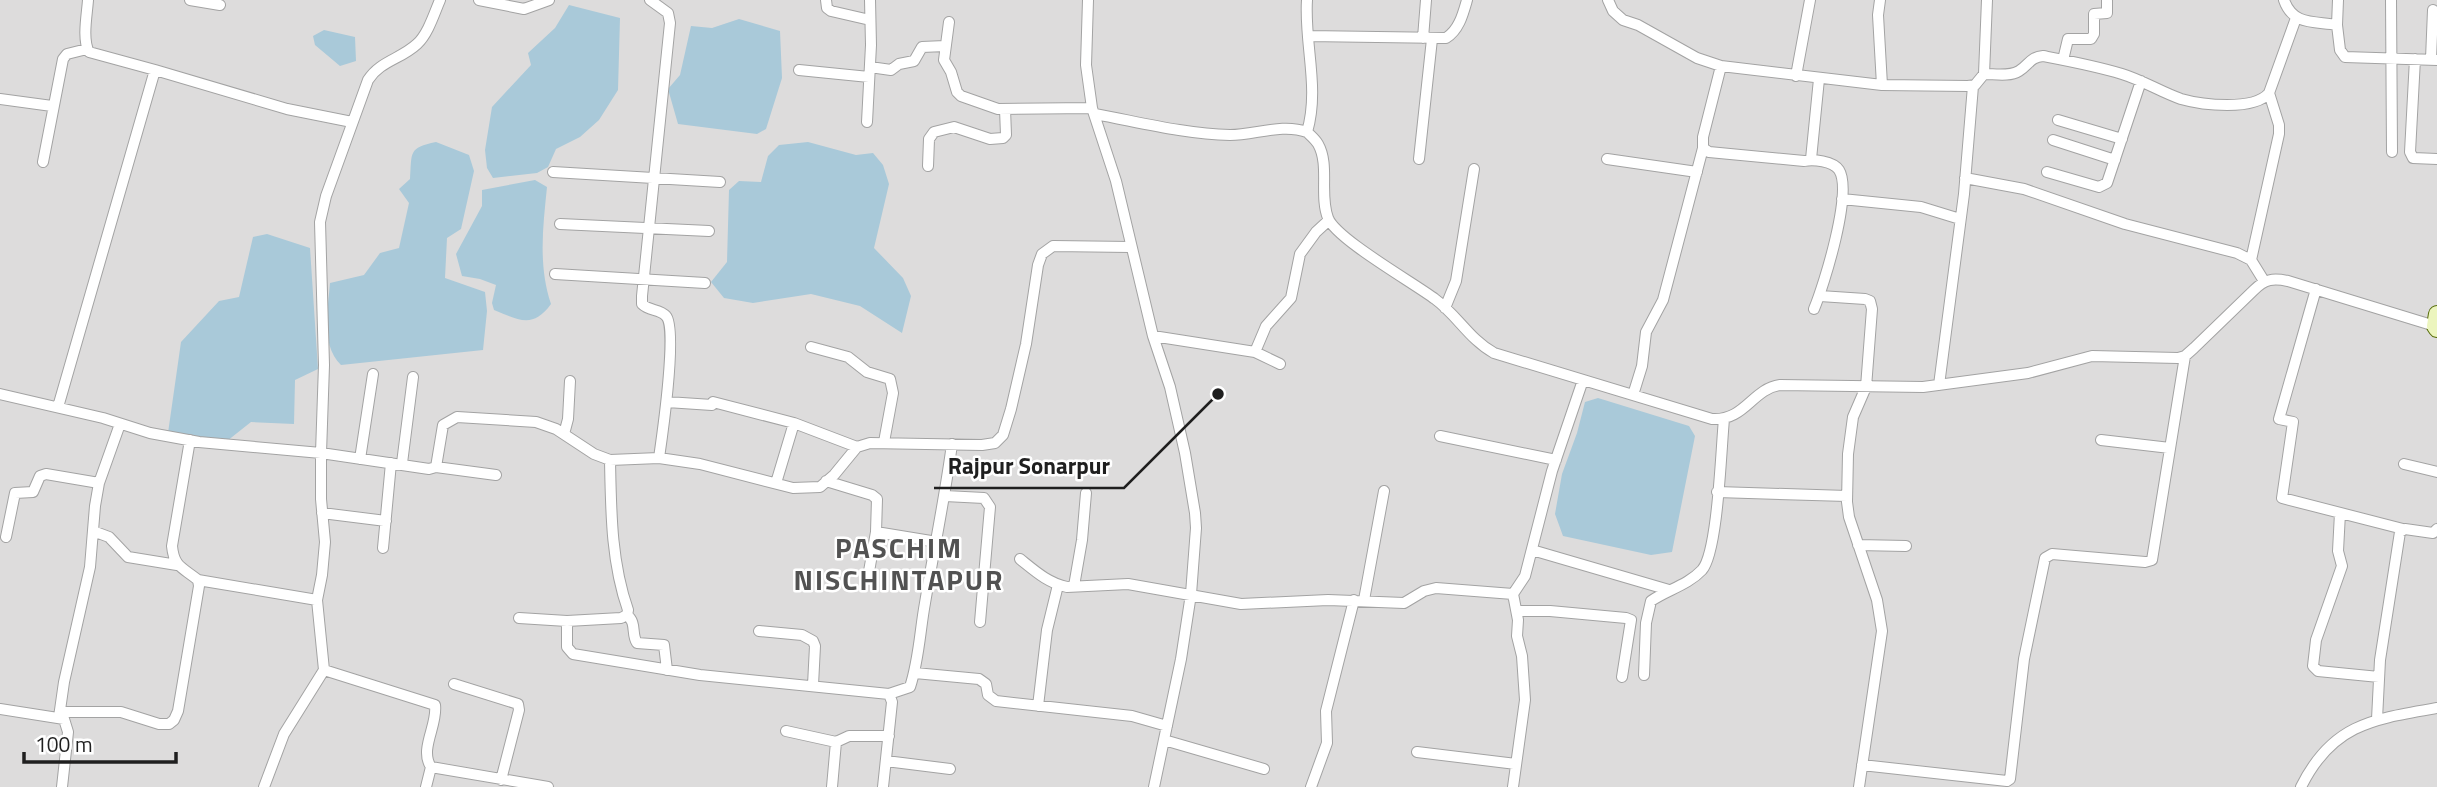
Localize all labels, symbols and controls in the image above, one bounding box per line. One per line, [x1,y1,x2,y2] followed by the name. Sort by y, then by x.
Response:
[934,444,1124,488] callout: Rajpur Sonarpur
[948,448,1111,483] text: Rajpur Sonarpur
[794,526,1004,601] district label: PASCHIM NISCHINTAPUR
[24,720,177,764] scale bar
[35,728,92,760] text: 100 m

